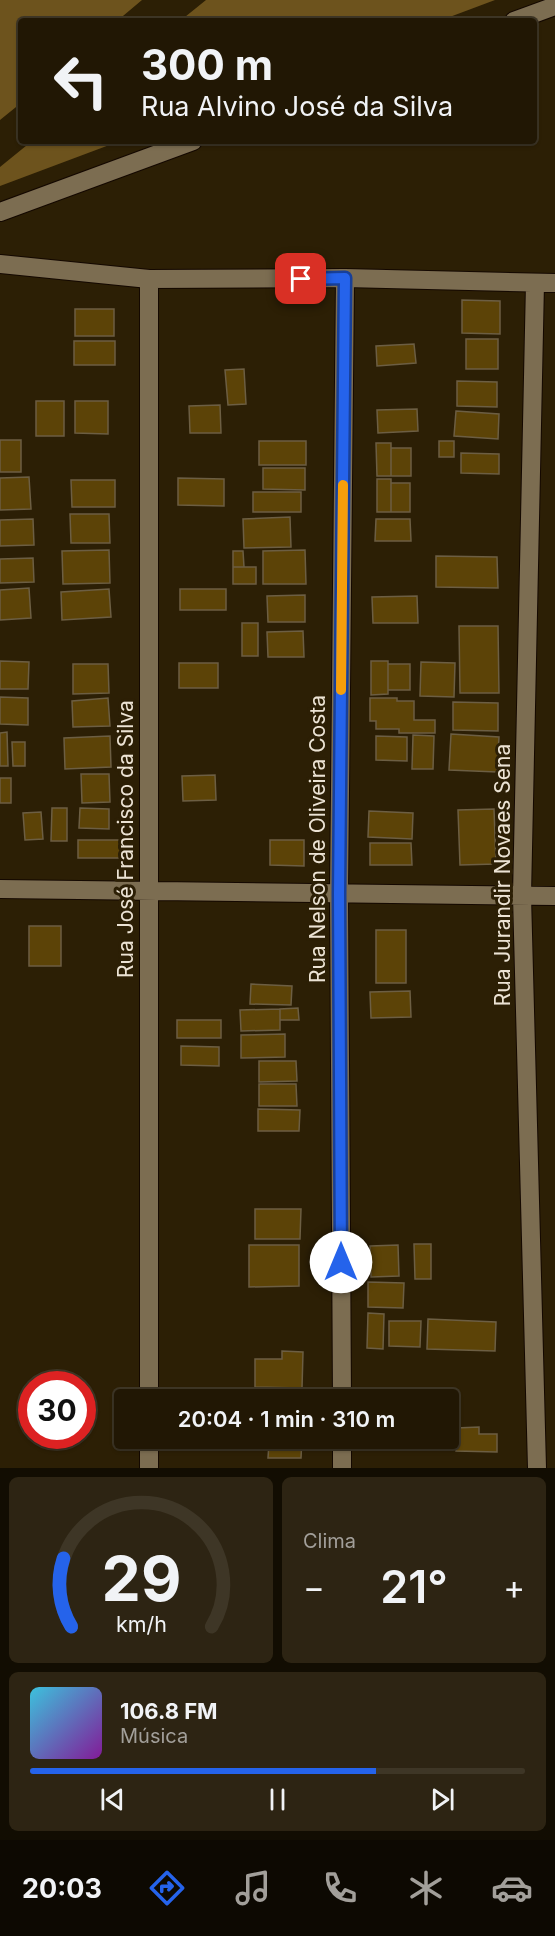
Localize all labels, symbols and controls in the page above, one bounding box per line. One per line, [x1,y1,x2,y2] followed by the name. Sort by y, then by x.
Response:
[141,39,273,90] text: 300 m
[42,42,120,120] icon: left
[141,90,453,123] text: Rua Alvino José da Silva
[275,253,326,304] pin
[284,262,317,295] icon: arrive
[305,695,330,983] street label: Rua Nelson de Oliveira Costa
[113,700,138,978] street label: Rua José Francisco da Silva
[490,744,515,1006] street label: Rua Jurandir Novaes Sena
[309,1230,373,1294] position arrow
[18,1371,96,1449] speed limit sign: 30
[178,1406,395,1432] text: 20:04 · 1 min · 310 m
[303,1529,356,1553] text: Clima
[101,1541,181,1616] text: 29
[380,1559,448,1614] text: 21°
[303,1567,325,1607] text: −
[503,1567,525,1607] text: +
[116,1611,166,1637] text: km/h
[120,1698,218,1724] text: 106.8 FM
[120,1724,188,1748] text: Música
[96,1783,129,1816] icon: previous
[261,1783,294,1816] icon: pause
[426,1783,459,1816] icon: next
[146,1867,188,1909] icon: directions
[232,1867,274,1909] icon: music
[319,1867,361,1909] icon: phone
[405,1867,447,1909] icon: climate
[491,1867,533,1909] icon: car
[22,1872,102,1905] text: 20:03

